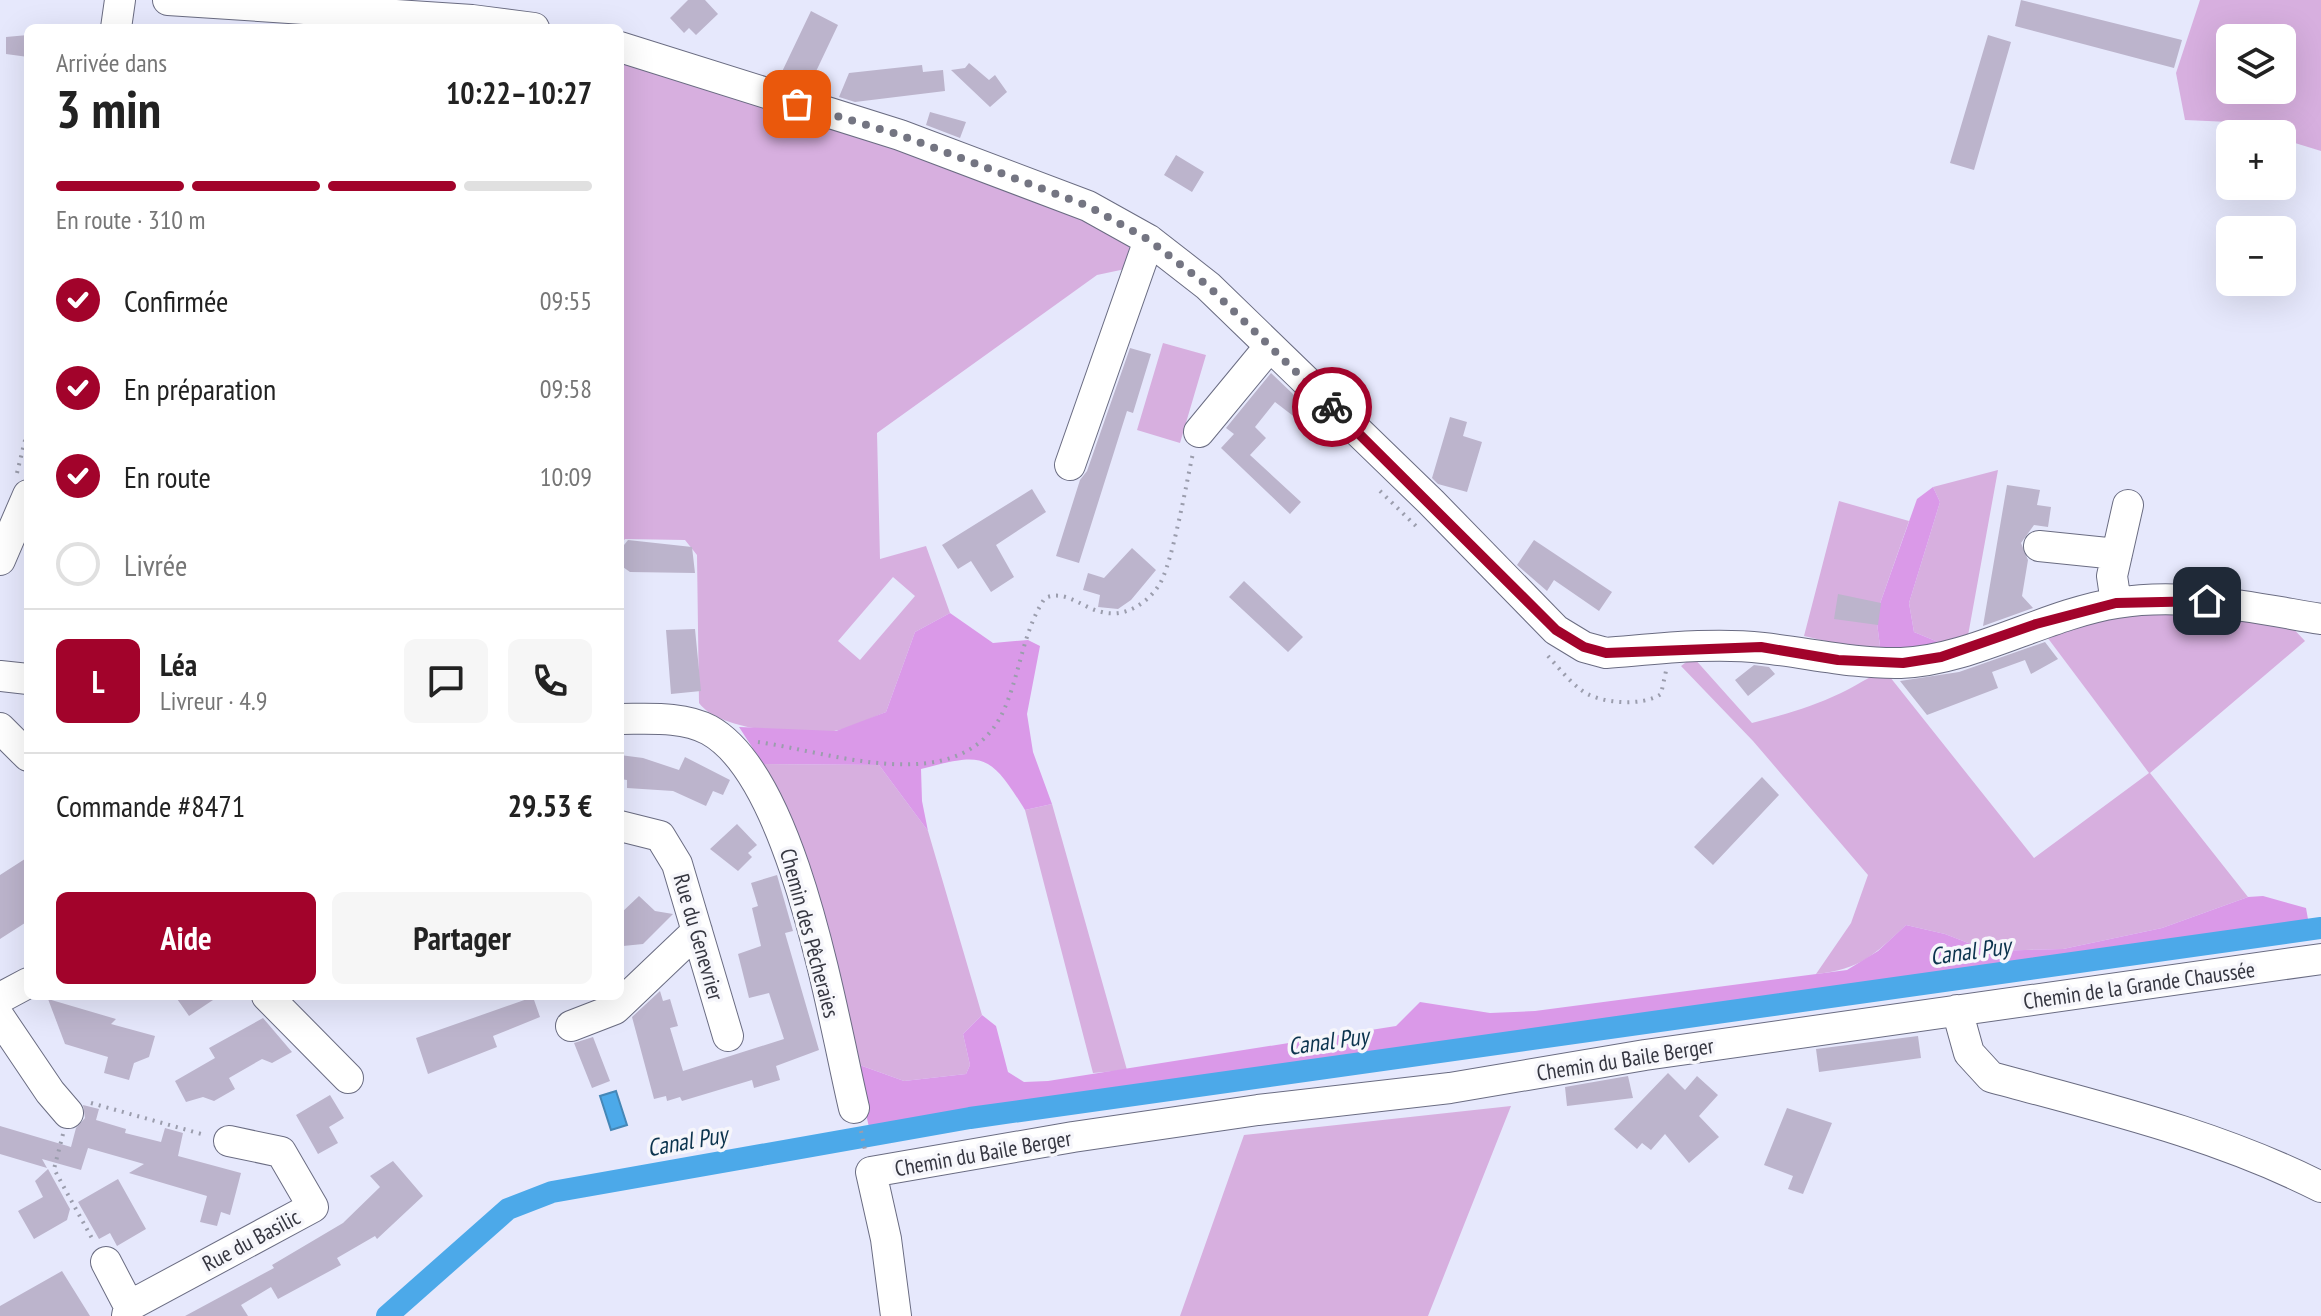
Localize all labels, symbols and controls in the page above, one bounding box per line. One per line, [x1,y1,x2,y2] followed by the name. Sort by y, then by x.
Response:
[2216,24,2296,296] map controls
[2216,24,2296,104] button: layers
[56,46,167,79] text: Arrivée dans
[763,70,831,138] pin
[446,73,592,112] text: 10:22–10:27
[56,75,161,142] text: 3 min
[775,82,819,126] icon: bag
[2216,120,2296,200] button: +
[56,203,206,236] text: En route · 310 m
[2216,216,2296,296] button: −
[56,278,100,322] icon: check
[124,281,228,320] text: Confirmée
[540,284,592,317] text: 09:55
[56,366,100,410] icon: check
[1292,367,1372,447] courier
[124,369,276,408] text: En préparation
[540,372,592,405] text: 09:58
[1310,385,1354,429] icon: bike
[56,454,100,498] icon: check
[124,457,211,496] text: En route
[540,460,592,493] text: 10:09
[124,545,187,584] text: Livrée
[2173,567,2241,635] pin
[2185,579,2229,623] icon: home
[404,639,488,723] button: chat
[508,639,592,723] button: phone
[160,645,197,684] text: Léa
[92,662,104,701] text: L
[160,684,267,717] text: Livreur · 4.9
[56,786,245,825] text: Commande #8471
[508,786,592,825] text: 29.53 €
[774,845,846,1021] street label: Chemin des Pêcheraies
[668,870,730,1004] street label: Rue du Genevrier
[56,892,316,984] button: Aide
[332,892,592,984] button: Partager
[1928,930,2015,972] water label: Canal Puy
[2021,955,2257,1015] street label: Chemin de la Grande Chaussée
[1286,1020,1373,1062] water label: Canal Puy
[1534,1031,1716,1087] street label: Chemin du Baile Berger
[645,1118,732,1163] water label: Canal Puy
[892,1124,1074,1182] street label: Chemin du Baile Berger
[197,1203,305,1277] street label: Rue du Basilic

